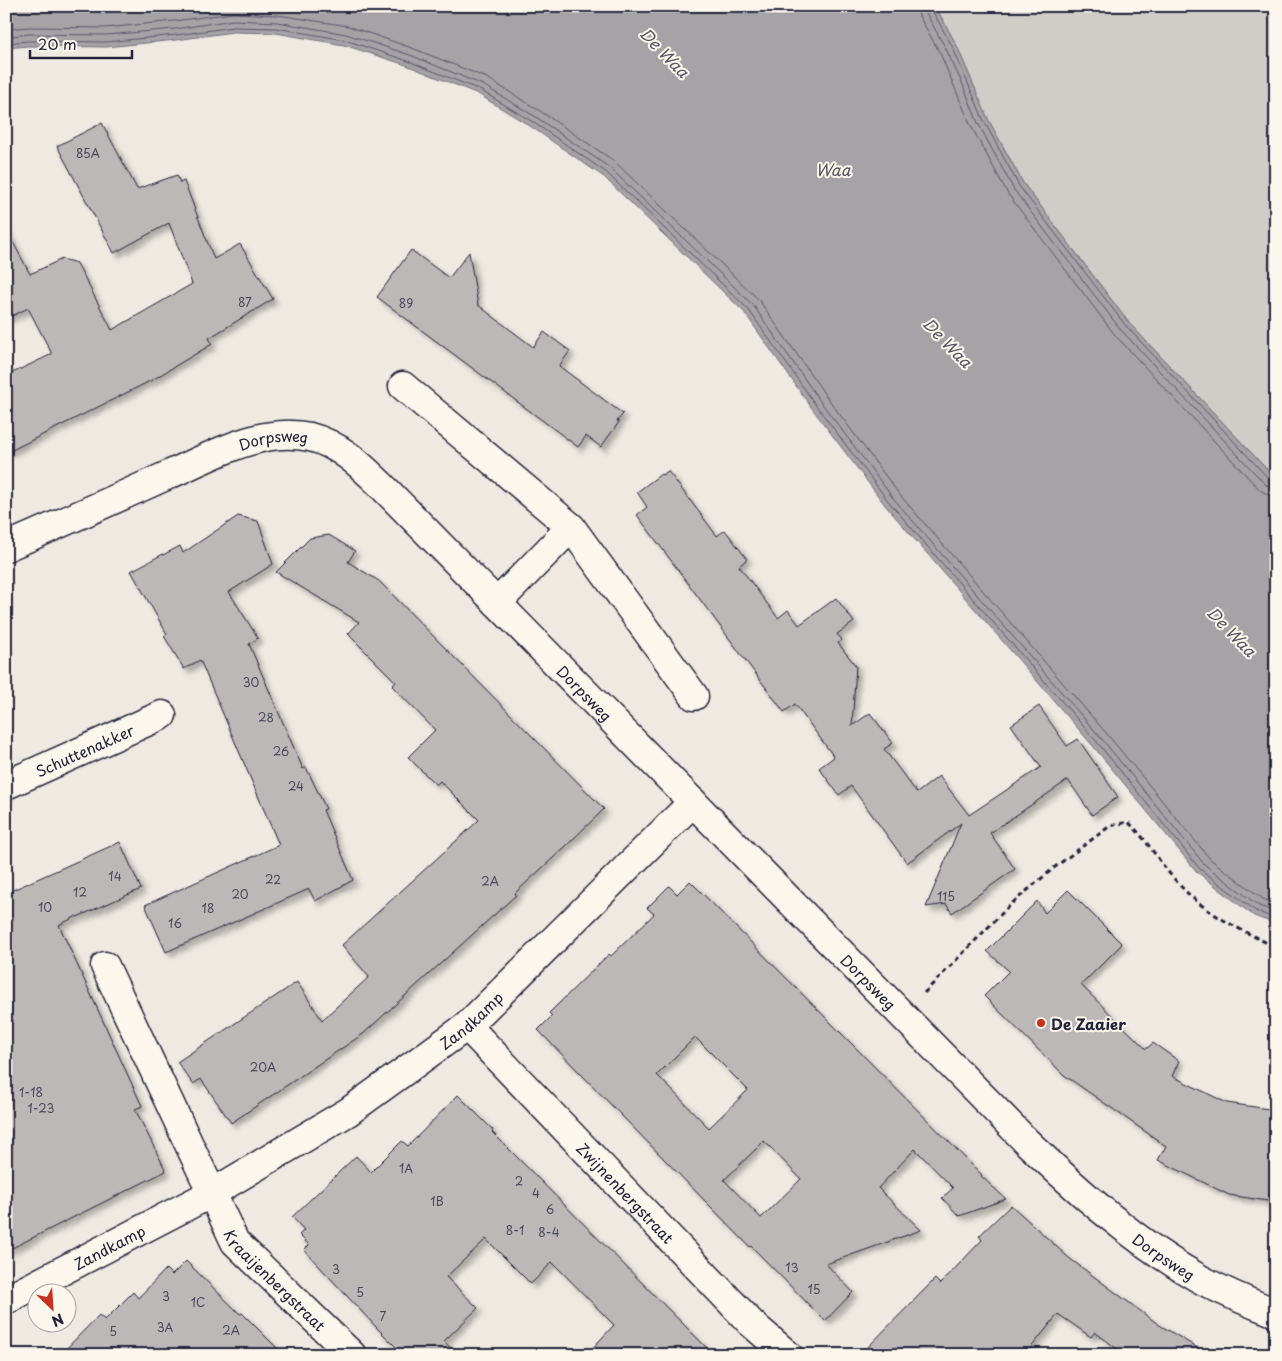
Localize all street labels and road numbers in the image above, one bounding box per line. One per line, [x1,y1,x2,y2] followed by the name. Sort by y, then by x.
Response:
[235,423,310,455] street label: Dorpsweg
[552,659,618,726] street label: Dorpsweg
[32,718,137,782] street label: Schuttenakker
[836,948,902,1015] street label: Dorpsweg
[434,986,508,1054] street label: Zandkamp
[572,1136,680,1248] street label: Zwijnenbergstraat
[69,1218,149,1275] street label: Zandkamp
[219,1225,331,1336] street label: Kraaijenbergstraat
[1128,1227,1200,1285] street label: Dorpsweg

